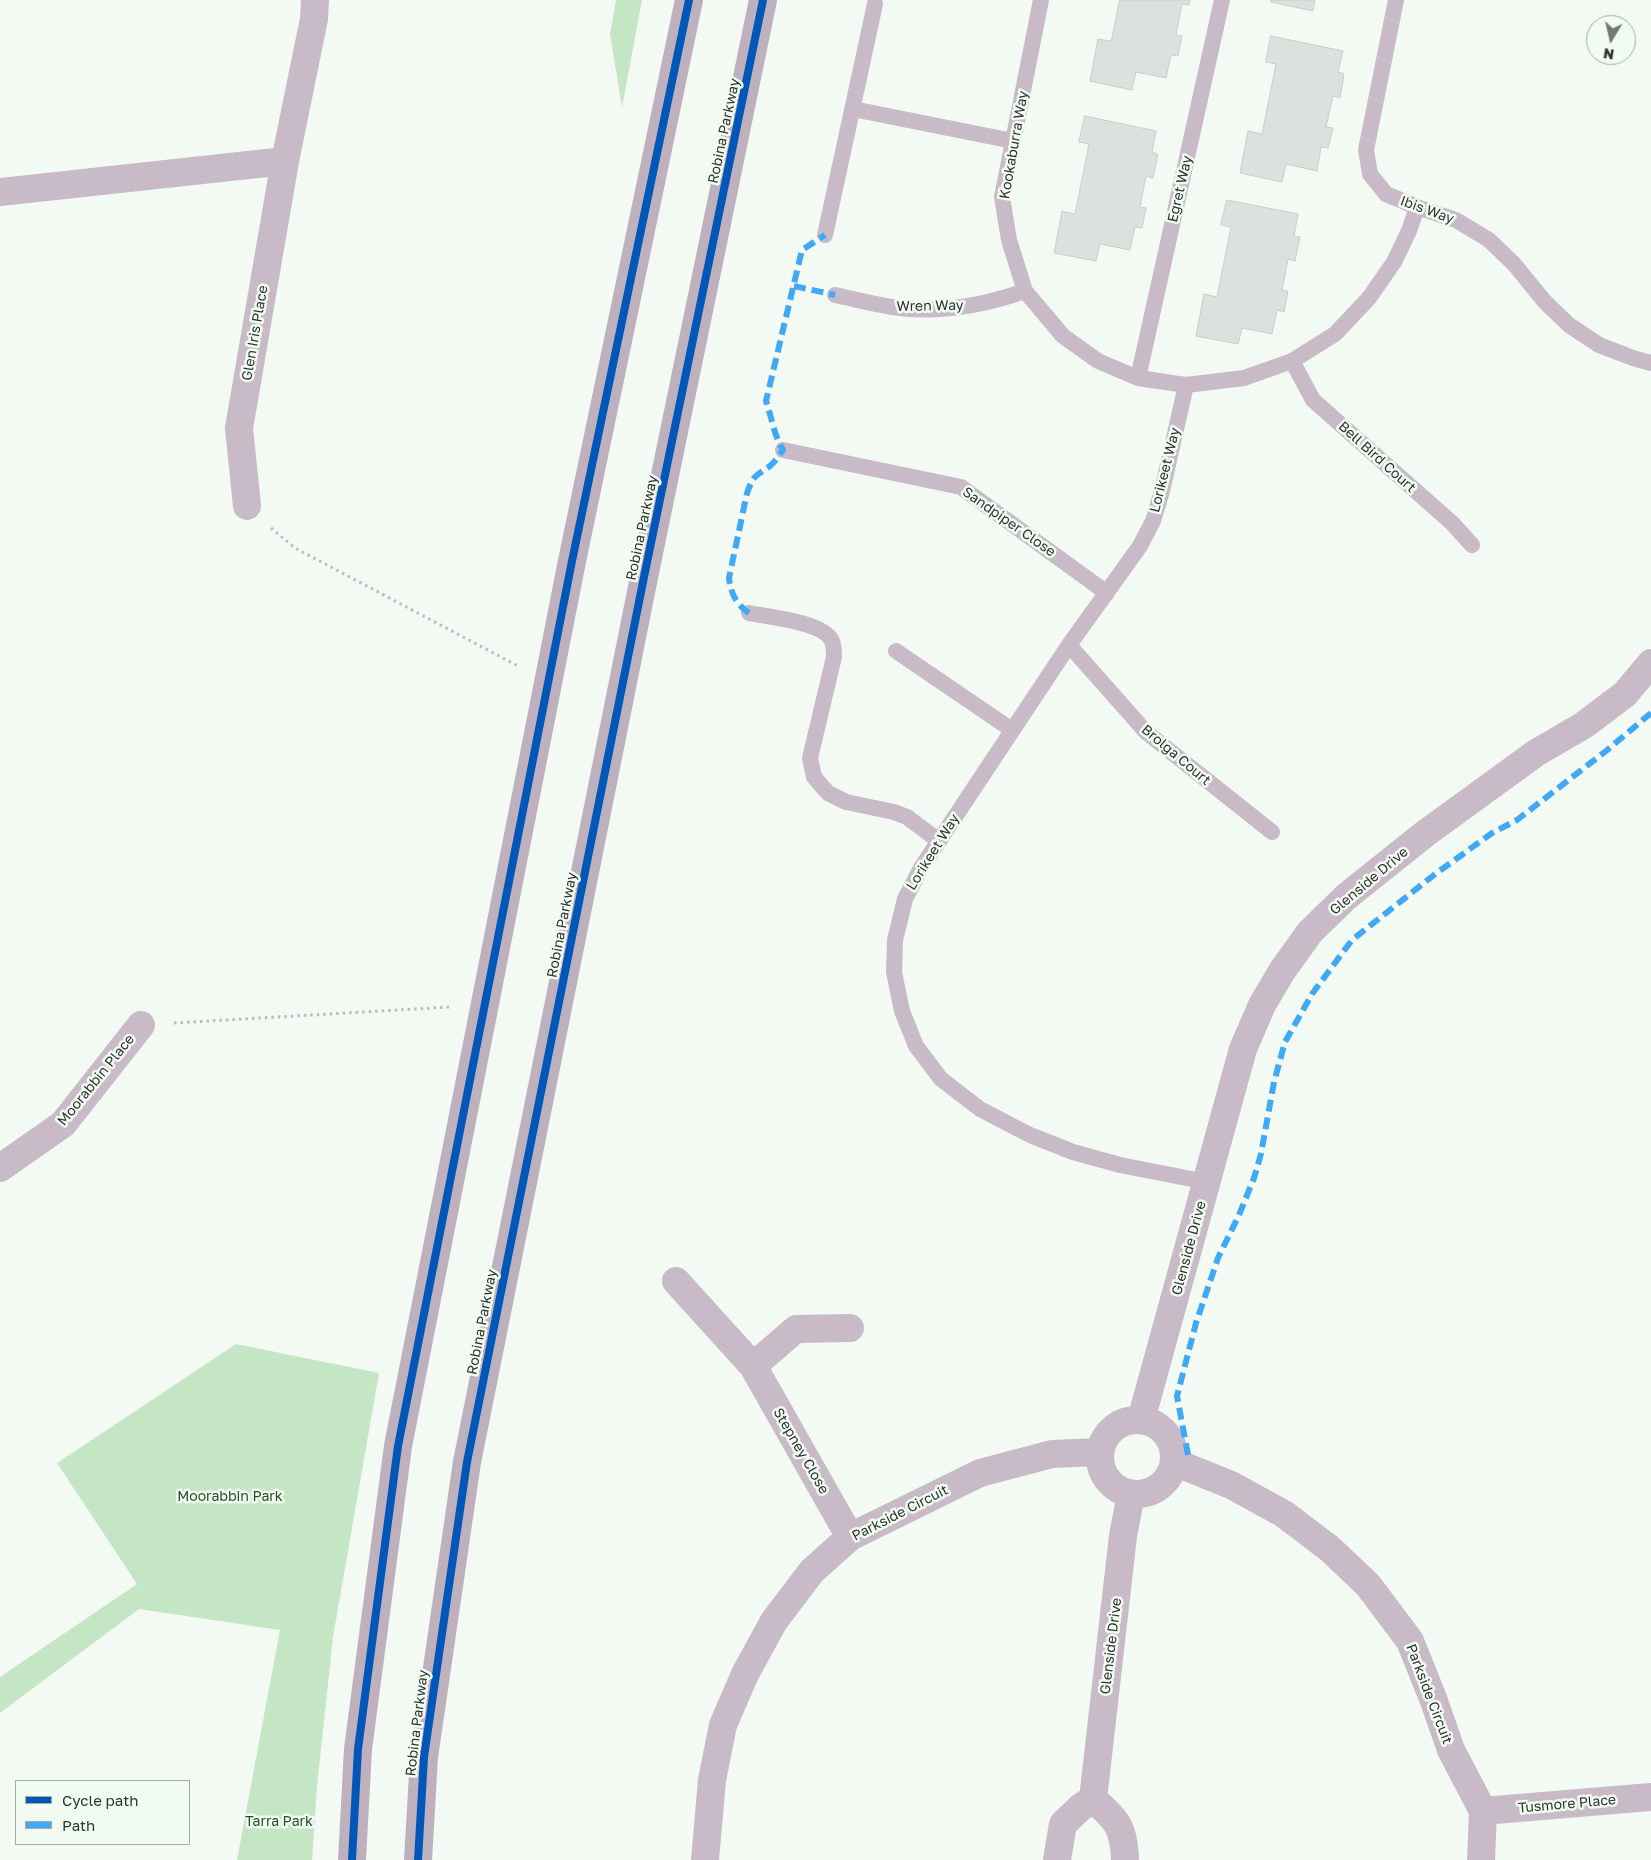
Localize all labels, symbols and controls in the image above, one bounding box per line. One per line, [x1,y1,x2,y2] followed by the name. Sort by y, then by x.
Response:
[1586,15,1636,65] north arrow
[1602,45,1615,64] text: N
[705,77,743,185] street label: Robina Parkway
[996,90,1032,200] street label: Kookaburra Way
[1164,154,1196,224] street label: Egret Way
[1398,193,1456,227] street label: Ibis Way
[238,284,272,382] street label: Glen Iris Place
[896,297,964,315] street label: Wren Way
[1335,418,1419,496] street label: Bell Bird Court
[1146,426,1184,514] street label: Lorikeet Way
[623,474,661,582] street label: Robina Parkway
[959,484,1059,560] street label: Sandpiper Close
[1138,721,1214,789] street label: Brolga Court
[903,811,963,893] street label: Lorikeet Way
[1326,843,1412,919] street label: Glenside Drive
[544,871,580,979] street label: Robina Parkway
[54,1031,138,1129] street label: Moorabbin Place
[1168,1199,1210,1297] street label: Glenside Drive
[464,1268,500,1376] street label: Robina Parkway
[770,1405,832,1497] street label: Stepney Close
[849,1482,951,1544] street label: Parkside Circuit
[177,1489,283,1505] park label: Moorabbin Park
[1097,1597,1125,1695] street label: Glenside Drive
[1402,1642,1456,1746] street label: Parkside Circuit
[402,1669,432,1777] street label: Robina Parkway
[15,1780,190,1845] legend
[62,1791,138,1809] text: Cycle path
[1517,1791,1617,1817] street label: Tusmore Place
[245,1814,313,1830] park label: Tarra Park
[62,1816,95,1834] text: Path

